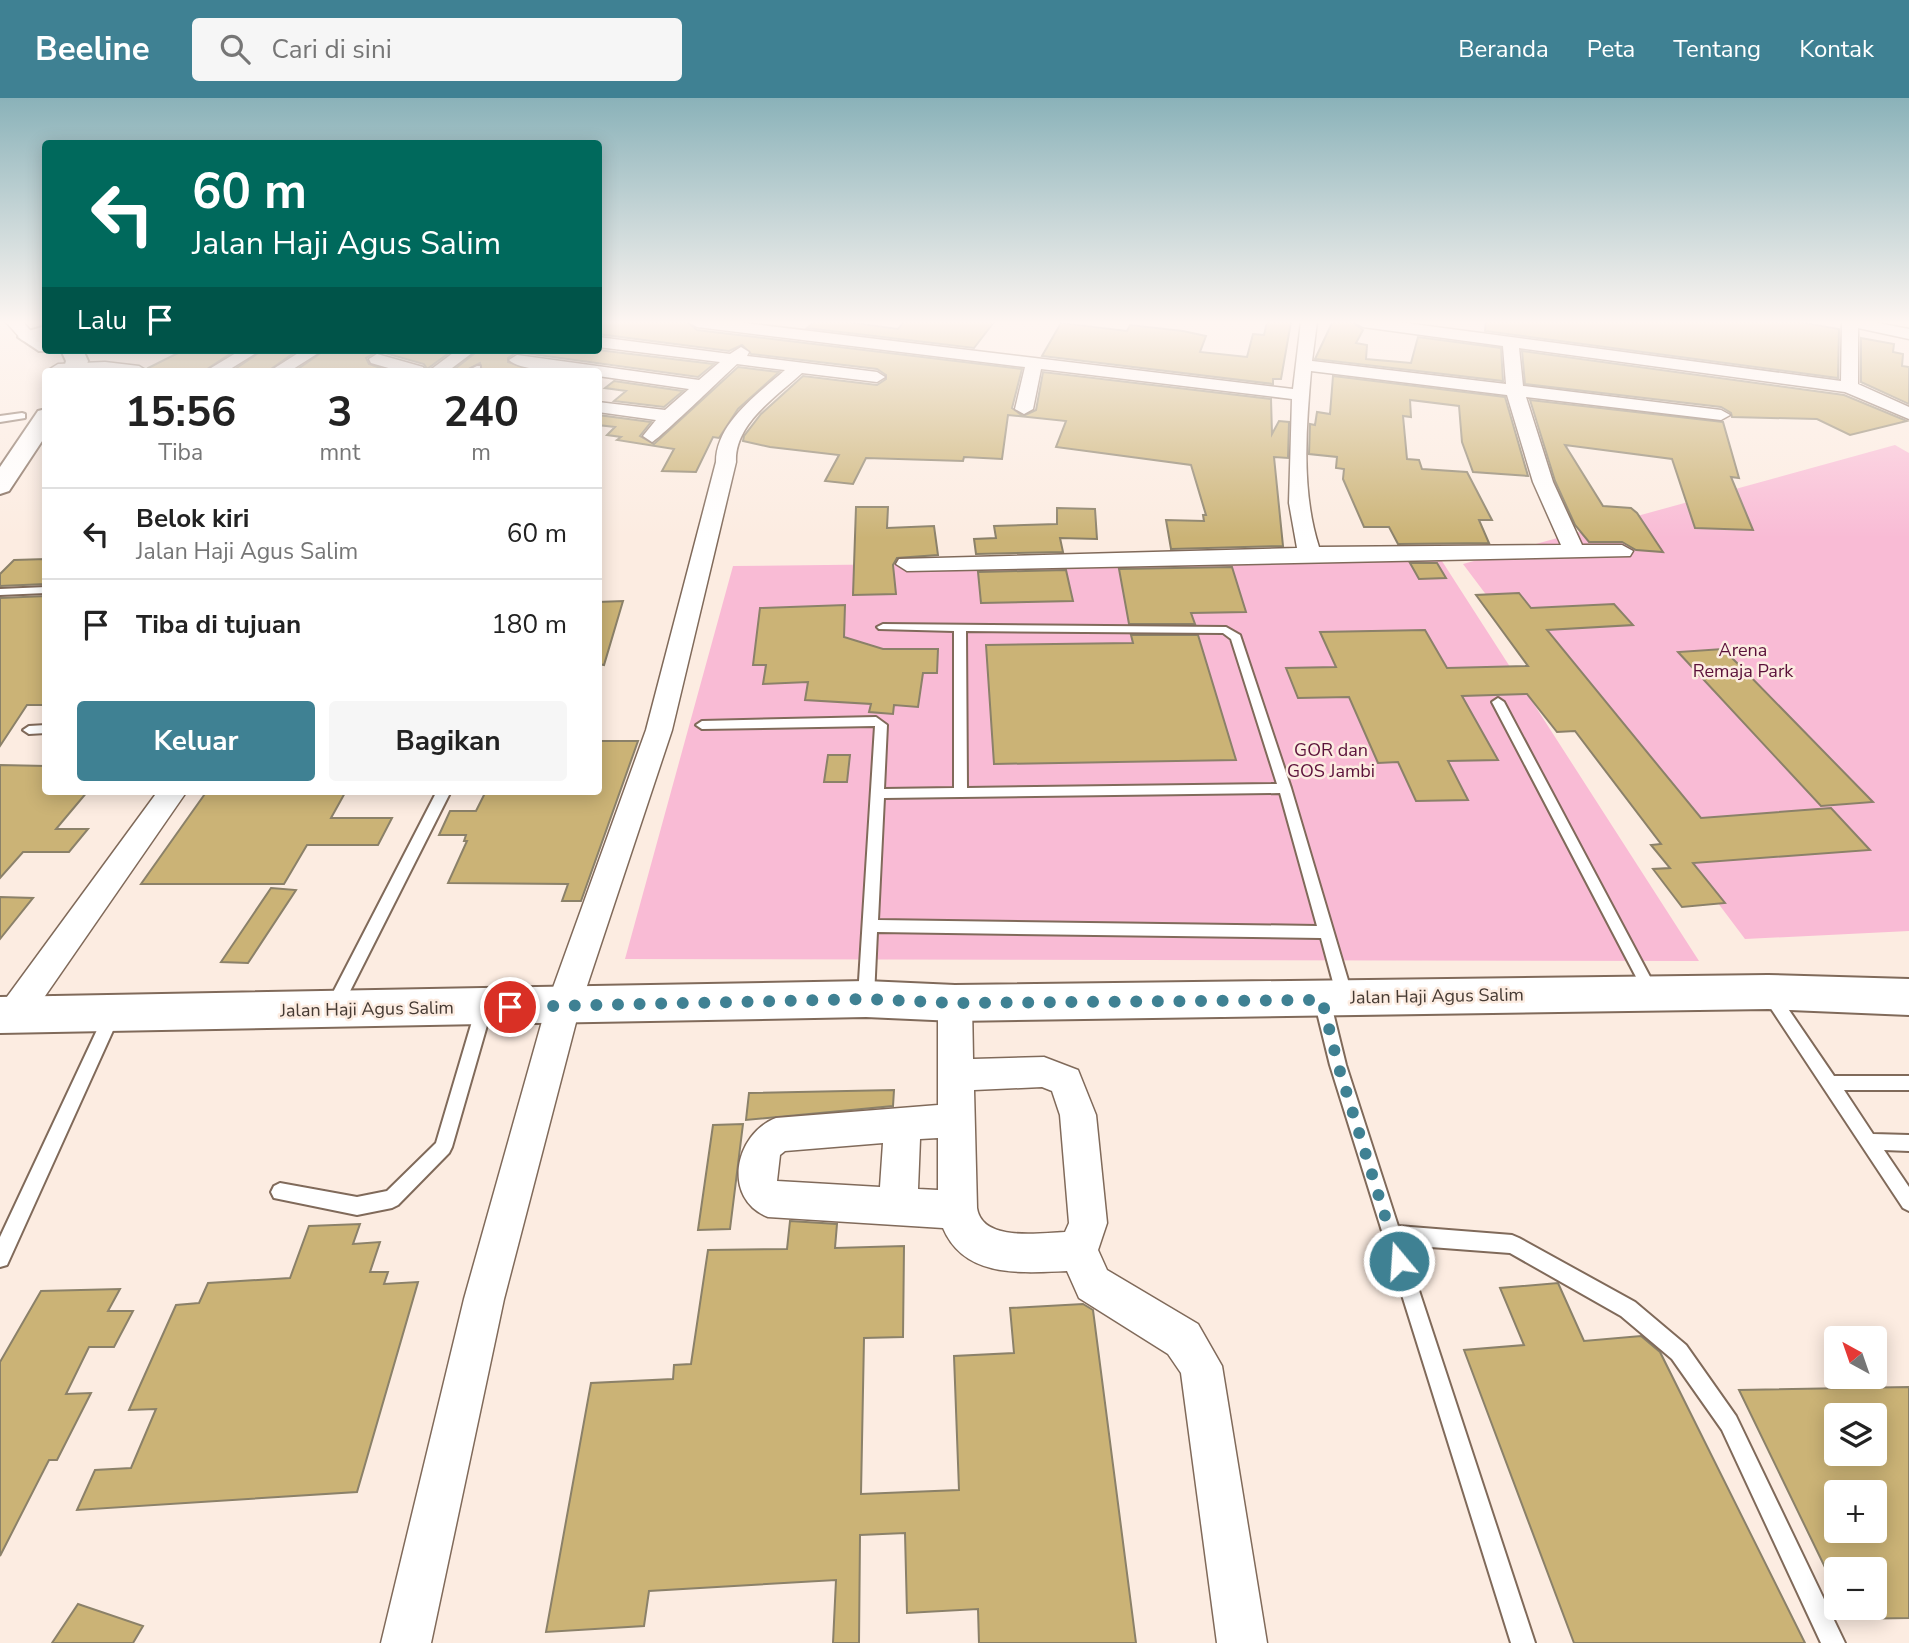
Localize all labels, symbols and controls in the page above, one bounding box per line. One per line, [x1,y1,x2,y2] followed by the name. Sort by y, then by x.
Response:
[192,18,682,81] search box
[35,27,150,72] text: Beeline
[216,30,254,68] icon: search
[272,32,392,67] text: Cari di sini
[1458,33,1549,65] text: Beranda
[1587,33,1635,65] text: Peta
[1673,33,1761,65] text: Tentang
[1799,33,1874,65] text: Kontak
[192,158,307,225] text: 60 m
[77,168,168,259] icon: left
[192,222,501,265] text: Jalan Haji Agus Salim
[141,301,179,339] icon: arrive
[77,303,127,338] text: Lalu
[125,384,236,441] text: 15:56
[327,384,352,441] text: 3
[443,384,519,441] text: 240
[158,437,203,468] text: Tiba
[319,437,360,468] text: mnt
[471,437,491,468] text: m
[136,501,249,536] text: Belok kiri
[77,515,115,553] icon: left
[507,516,567,551] text: 60 m
[136,536,358,567] text: Jalan Haji Agus Salim
[77,606,115,644] icon: arrive
[136,607,301,642] text: Tiba di tujuan
[491,607,567,642] text: 180 m
[1693,638,1794,683] park label: Arena Remaja Park
[77,701,315,781] button: Keluar
[329,701,567,781] button: Bagikan
[1287,738,1375,783] park label: GOR dan GOS Jambi
[480,977,540,1037] pin
[1349,982,1524,1010] street label: Jalan Haji Agus Salim
[491,988,529,1026] icon: arrive
[279,995,454,1023] street label: Jalan Haji Agus Salim
[1362,1224,1436,1298] position arrow
[1824,1326,1886,1390] north arrow
[1824,1326,1887,1620] map controls
[1824,1403,1887,1466] button: layers
[1824,1480,1887,1543] button: +
[1824,1557,1887,1620] button: −

